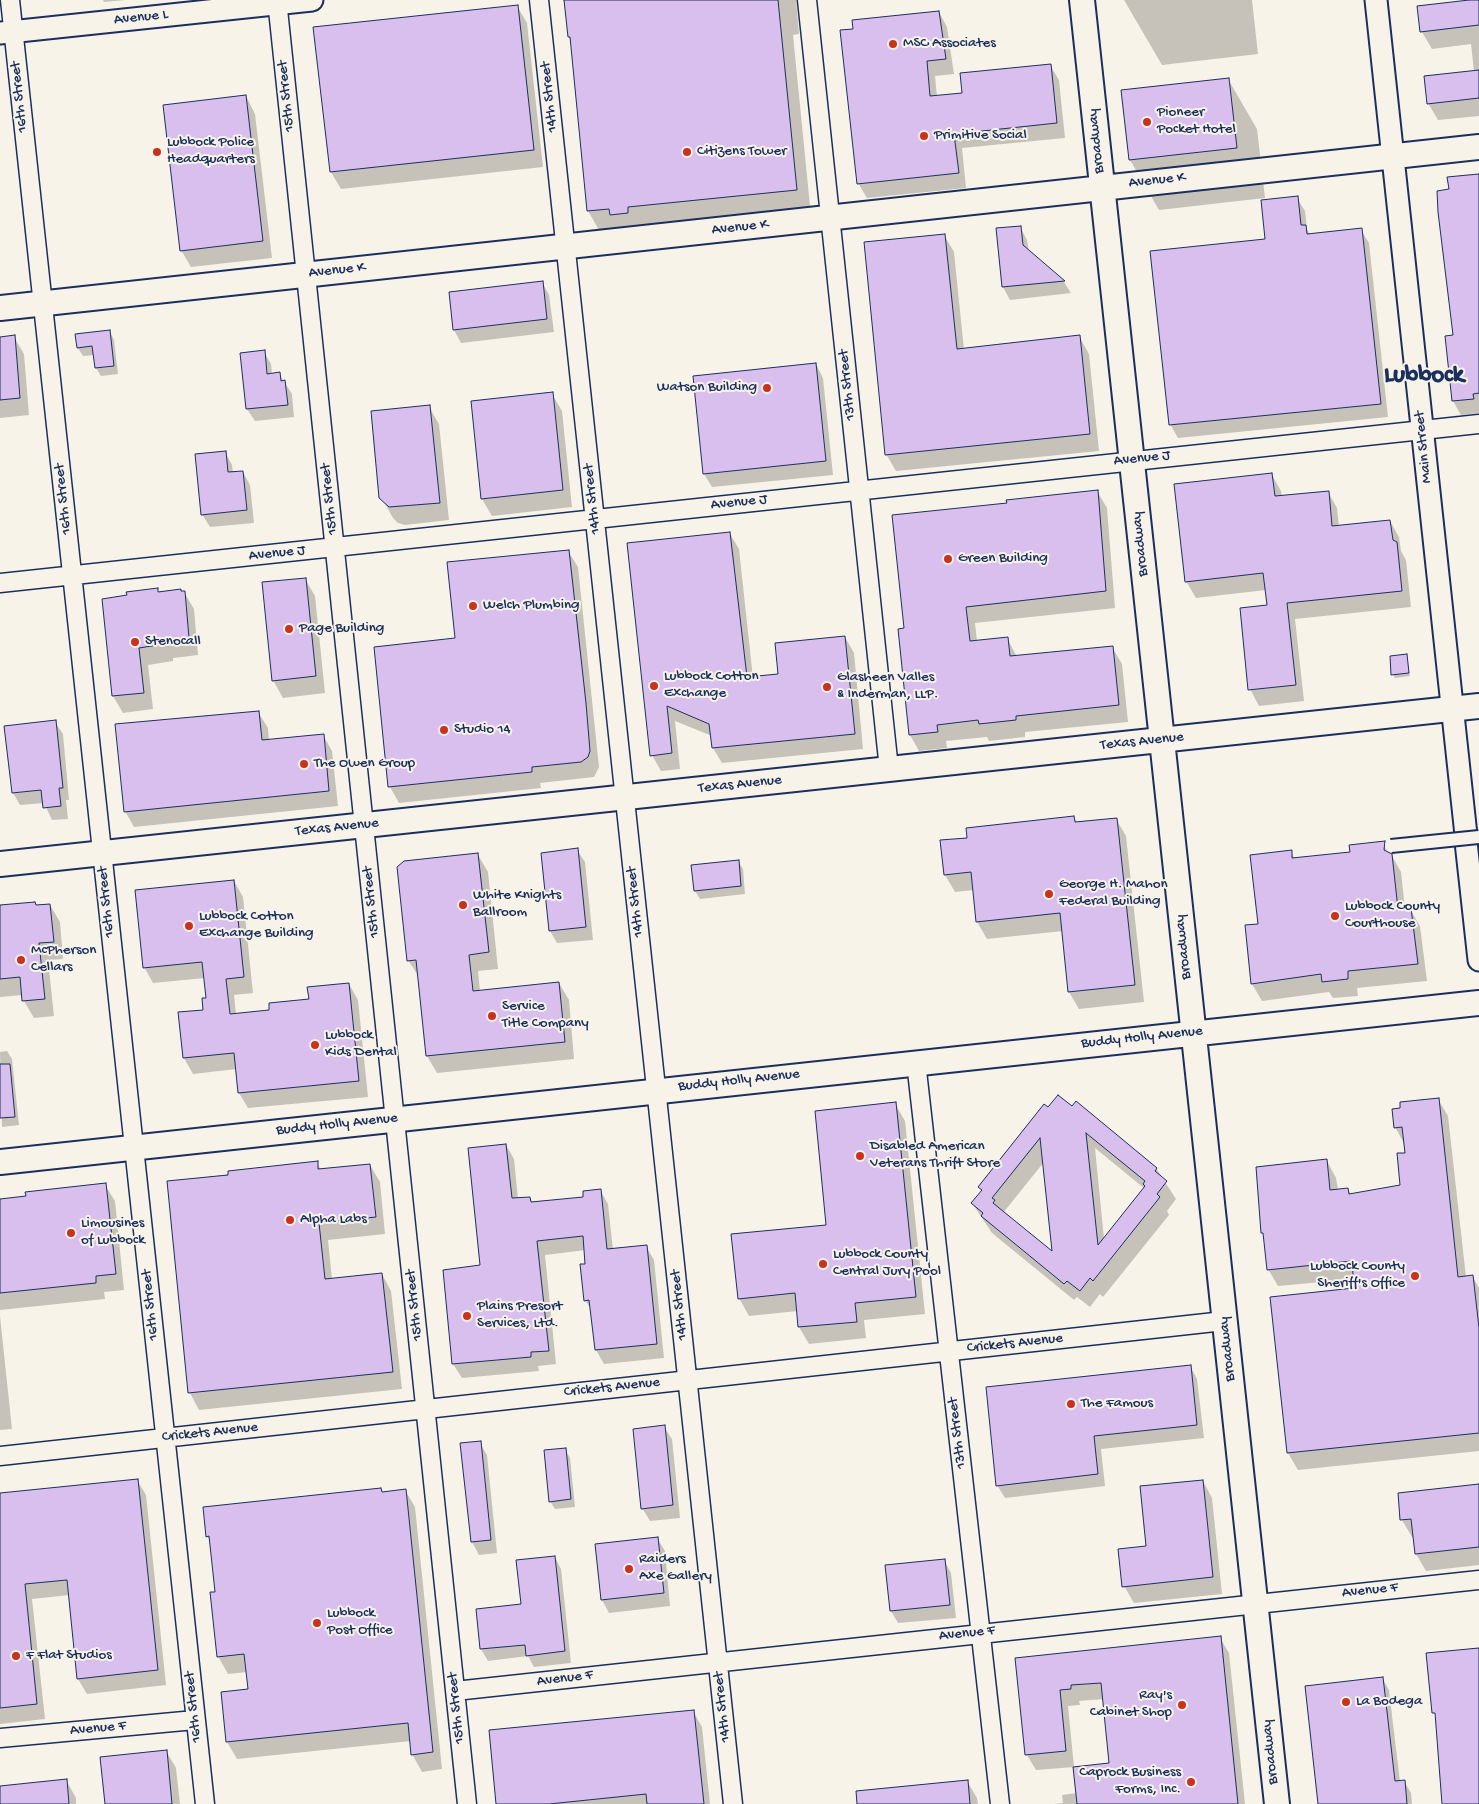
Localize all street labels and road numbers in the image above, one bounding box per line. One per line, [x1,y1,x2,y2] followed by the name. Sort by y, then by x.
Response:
[113,6,169,30] street label: Avenue L
[274,59,300,133] street label: 15th Street
[7,61,33,133] street label: 16th Street
[537,61,563,133] street label: 14th Street
[1085,108,1109,174] street label: Broadway
[1128,169,1186,193] street label: Avenue K
[711,216,769,240] street label: Avenue K
[308,259,366,283] street label: Avenue K
[835,348,861,422] street label: 13th Street
[1411,410,1437,484] street label: Main Street
[1113,447,1171,471] street label: Avenue J
[317,462,343,536] street label: 15th Street
[51,463,77,535] street label: 16th Street
[580,463,606,535] street label: 14th Street
[710,491,768,515] street label: Avenue J
[1129,511,1153,577] street label: Broadway
[248,542,306,566] street label: Avenue J
[1099,729,1185,755] street label: Texas Avenue
[697,772,783,798] street label: Texas Avenue
[294,815,380,841] street label: Texas Avenue
[359,865,385,939] street label: 15th Street
[94,866,120,938] street label: 16th Street
[623,866,649,938] street label: 14th Street
[1172,914,1196,980] street label: Broadway
[1080,1023,1204,1053] street label: Buddy Holly Avenue
[677,1066,801,1096] street label: Buddy Holly Avenue
[275,1110,399,1140] street label: Buddy Holly Avenue
[402,1268,428,1342] street label: 15th Street
[138,1269,164,1341] street label: 16th Street
[667,1269,693,1341] street label: 14th Street
[1216,1316,1240,1382] street label: Broadway
[966,1330,1064,1358] street label: Crickets Avenue
[563,1374,661,1402] street label: Crickets Avenue
[945,1396,971,1470] street label: 13th Street
[161,1419,259,1447] street label: Crickets Avenue
[1341,1579,1399,1603] street label: Avenue F
[938,1622,996,1646] street label: Avenue F
[536,1667,594,1691] street label: Avenue F
[181,1671,207,1743] street label: 16th Street
[444,1671,470,1745] street label: 15th Street
[710,1671,736,1743] street label: 14th Street
[69,1718,127,1740] street label: Avenue F
[1259,1719,1283,1785] street label: Broadway

